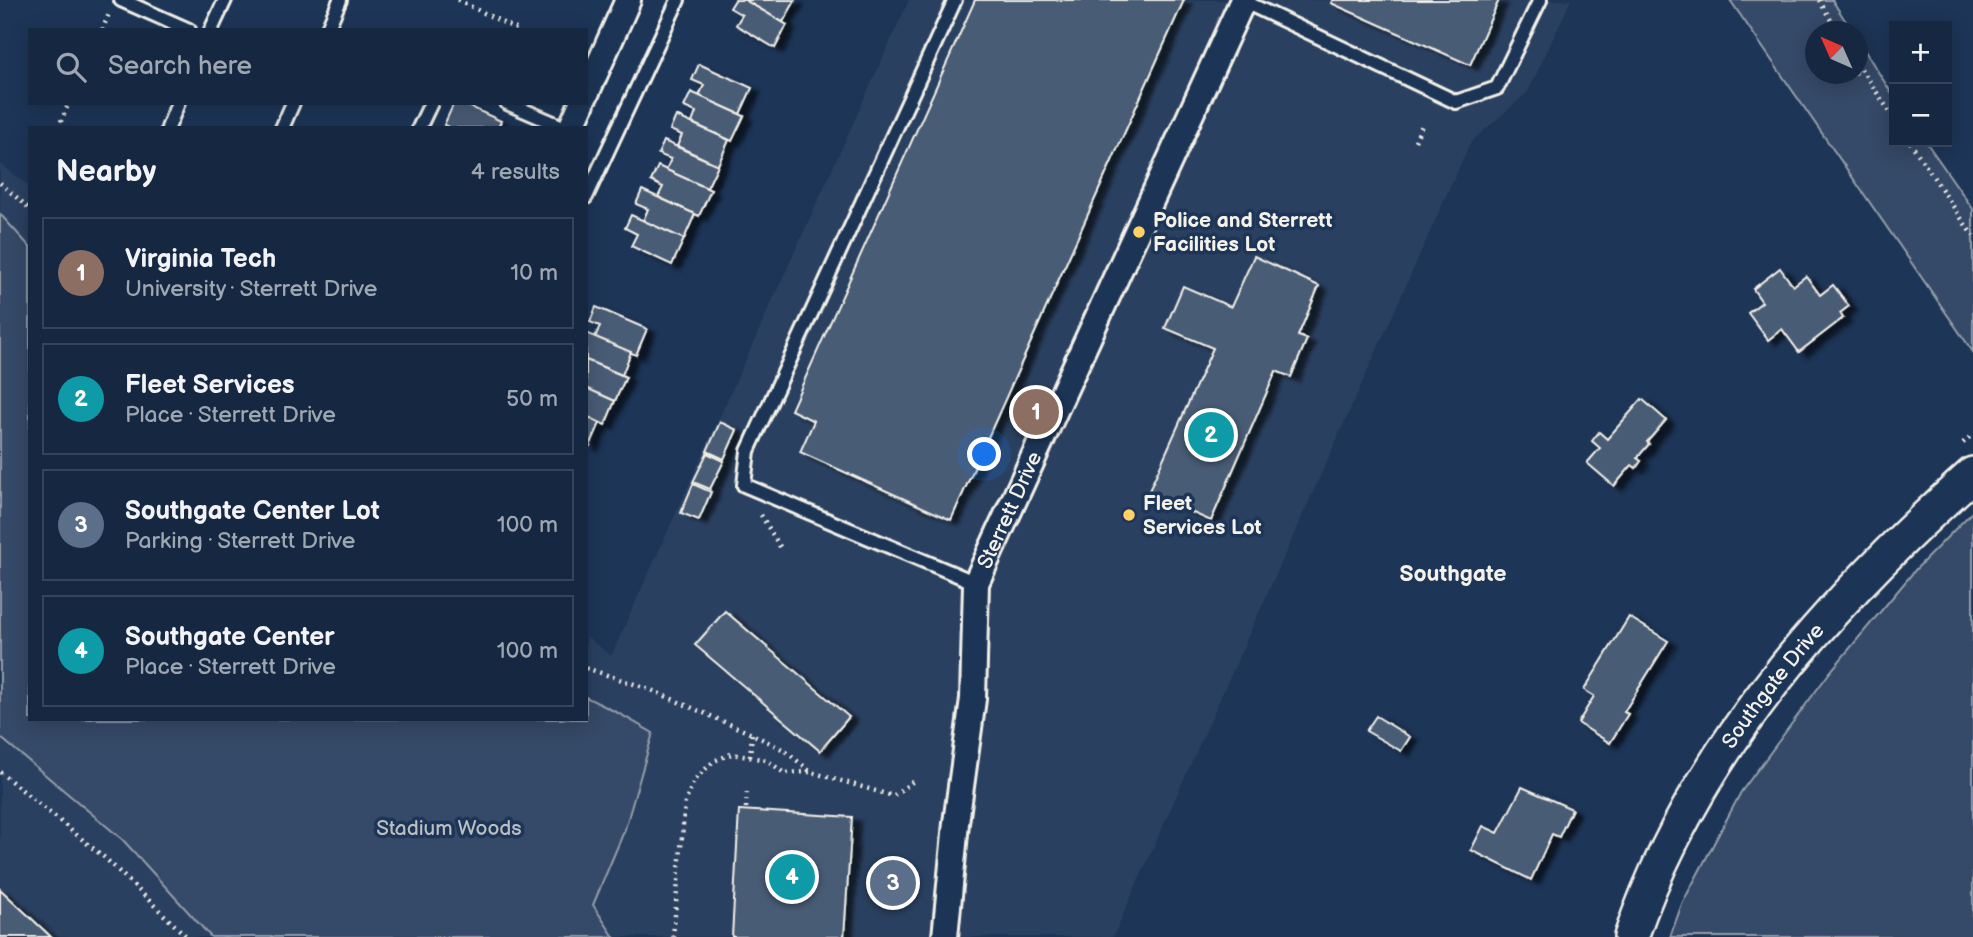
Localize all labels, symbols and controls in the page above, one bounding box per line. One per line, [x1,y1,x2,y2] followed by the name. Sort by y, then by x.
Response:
[1805,21,1868,84] north arrow
[1889,21,1952,147] map controls
[1889,21,1952,84] button: +
[28,28,588,105] search box
[52,48,90,86] icon: search
[108,51,252,82] text: Search here
[1889,84,1952,147] button: −
[56,154,156,190] text: Nearby
[471,158,560,186] text: 4 results
[1153,208,1332,257] place label: Police and Sterrett Facilities Lot
[1131,224,1147,240] marker: Police and Sterrett Facilities Lot
[125,244,276,275] text: Virginia Tech
[76,259,86,287] text: 1
[510,259,558,287] text: 10 m
[125,275,378,303] text: University · Sterrett Drive
[125,370,295,401] text: Fleet Services
[74,385,88,413] text: 2
[506,385,558,413] text: 50 m
[1013,386,1059,438] pin: 1
[125,401,336,429] text: Place · Sterrett Drive
[1188,409,1234,461] pin: 2
[967,437,1001,471] your location
[972,448,1048,573] street label: Sterrett Drive
[1143,491,1262,540] place label: Fleet Services Lot
[125,496,380,527] text: Southgate Center Lot
[1121,507,1137,523] marker: Fleet Services Lot
[74,511,88,539] text: 3
[497,511,558,539] text: 100 m
[125,527,355,555] text: Parking · Sterrett Drive
[1399,560,1507,588] district label: Southgate
[1717,618,1829,753] street label: Southgate Drive
[125,622,335,653] text: Southgate Center
[74,637,88,665] text: 4
[497,637,558,665] text: 100 m
[125,653,336,681] text: Place · Sterrett Drive
[376,816,522,841] park label: Stadium Woods
[769,851,815,903] pin: 4
[870,857,916,909] pin: 3

